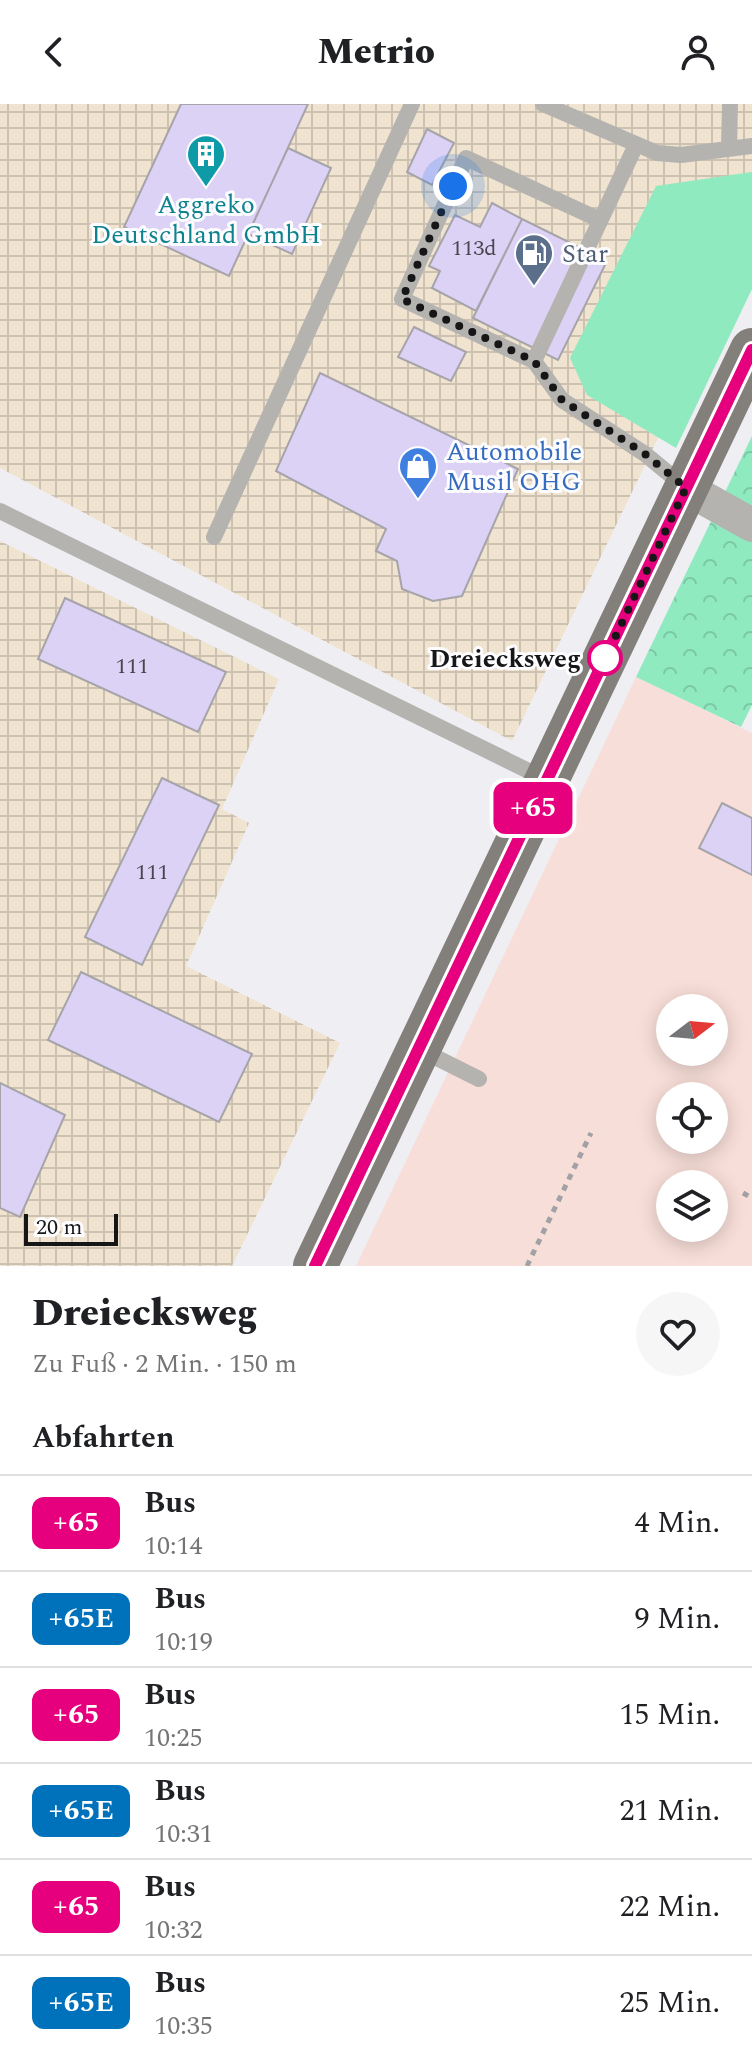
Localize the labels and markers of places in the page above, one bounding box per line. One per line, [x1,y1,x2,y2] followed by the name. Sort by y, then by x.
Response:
[185,133,227,188] building icon: Aggreko Deutschland GmbH
[91,185,321,255] place label: Aggreko Deutschland GmbH
[513,232,555,287] fuel station icon: Star
[562,234,608,274] place label: Star
[446,432,582,502] place label: Automobile Musil OHG
[397,445,439,500] shop icon: Automobile Musil OHG
[429,639,581,679] place label: Dreiecksweg
[588,641,622,675] marker: Dreiecksweg

